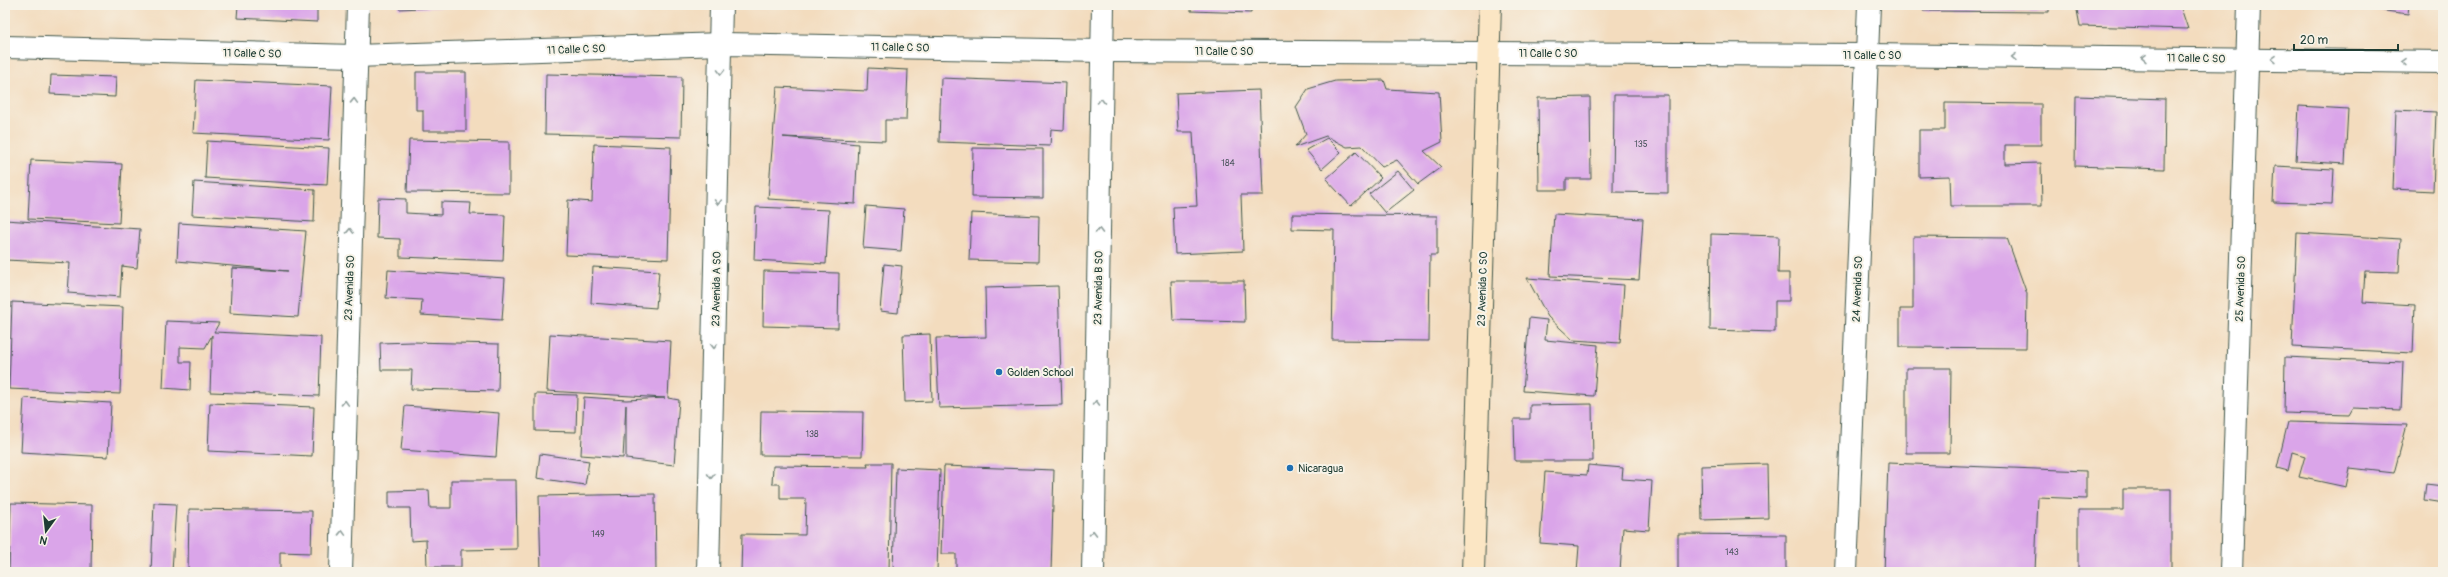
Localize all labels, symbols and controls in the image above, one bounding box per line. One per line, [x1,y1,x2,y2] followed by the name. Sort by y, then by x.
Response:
[2294,26,2398,52] scale bar
[2300,33,2329,48] text: 20 m
[871,40,929,55] street label: 11 Calle C SO
[547,42,605,57] street label: 11 Calle C SO
[1195,45,1253,58] street label: 11 Calle C SO
[223,46,281,61] street label: 11 Calle C SO
[1519,47,1577,60] street label: 11 Calle C SO
[1843,49,1901,62] street label: 11 Calle C SO
[2167,51,2225,66] street label: 11 Calle C SO
[2011,52,2017,61] one-way arrow
[2141,54,2147,62] one-way arrow
[2271,55,2277,63] one-way arrow
[2401,58,2407,66] one-way arrow
[717,69,725,75] one-way arrow
[350,98,358,104] one-way arrow
[1097,98,1105,104] one-way arrow
[1634,139,1648,150] house number: 135
[1221,158,1235,169] house number: 184
[714,199,722,205] one-way arrow
[346,228,355,234] one-way arrow
[1095,228,1103,234] one-way arrow
[709,251,724,327] street label: 23 Avenida A SO
[1091,251,1106,325] street label: 23 Avenida B SO
[1475,251,1490,327] street label: 23 Avenida C SO
[342,255,357,321] street label: 23 Avenida SO
[1850,256,1865,322] street label: 24 Avenida SO
[2233,256,2248,322] street label: 25 Avenida SO
[710,343,718,349] one-way arrow
[1007,366,1074,379] place label: Golden School
[994,367,1004,377] marker: Golden School
[341,400,350,406] one-way arrow
[1092,400,1100,406] one-way arrow
[805,429,819,440] house number: 138
[1298,462,1343,475] place label: Nicaragua
[1285,463,1295,473] marker: Nicaragua
[707,473,715,479] one-way arrow
[26,511,66,551] north arrow
[591,529,605,540] house number: 149
[338,530,346,536] one-way arrow
[1089,530,1098,536] one-way arrow
[38,533,49,547] text: N
[1725,547,1739,558] house number: 143

